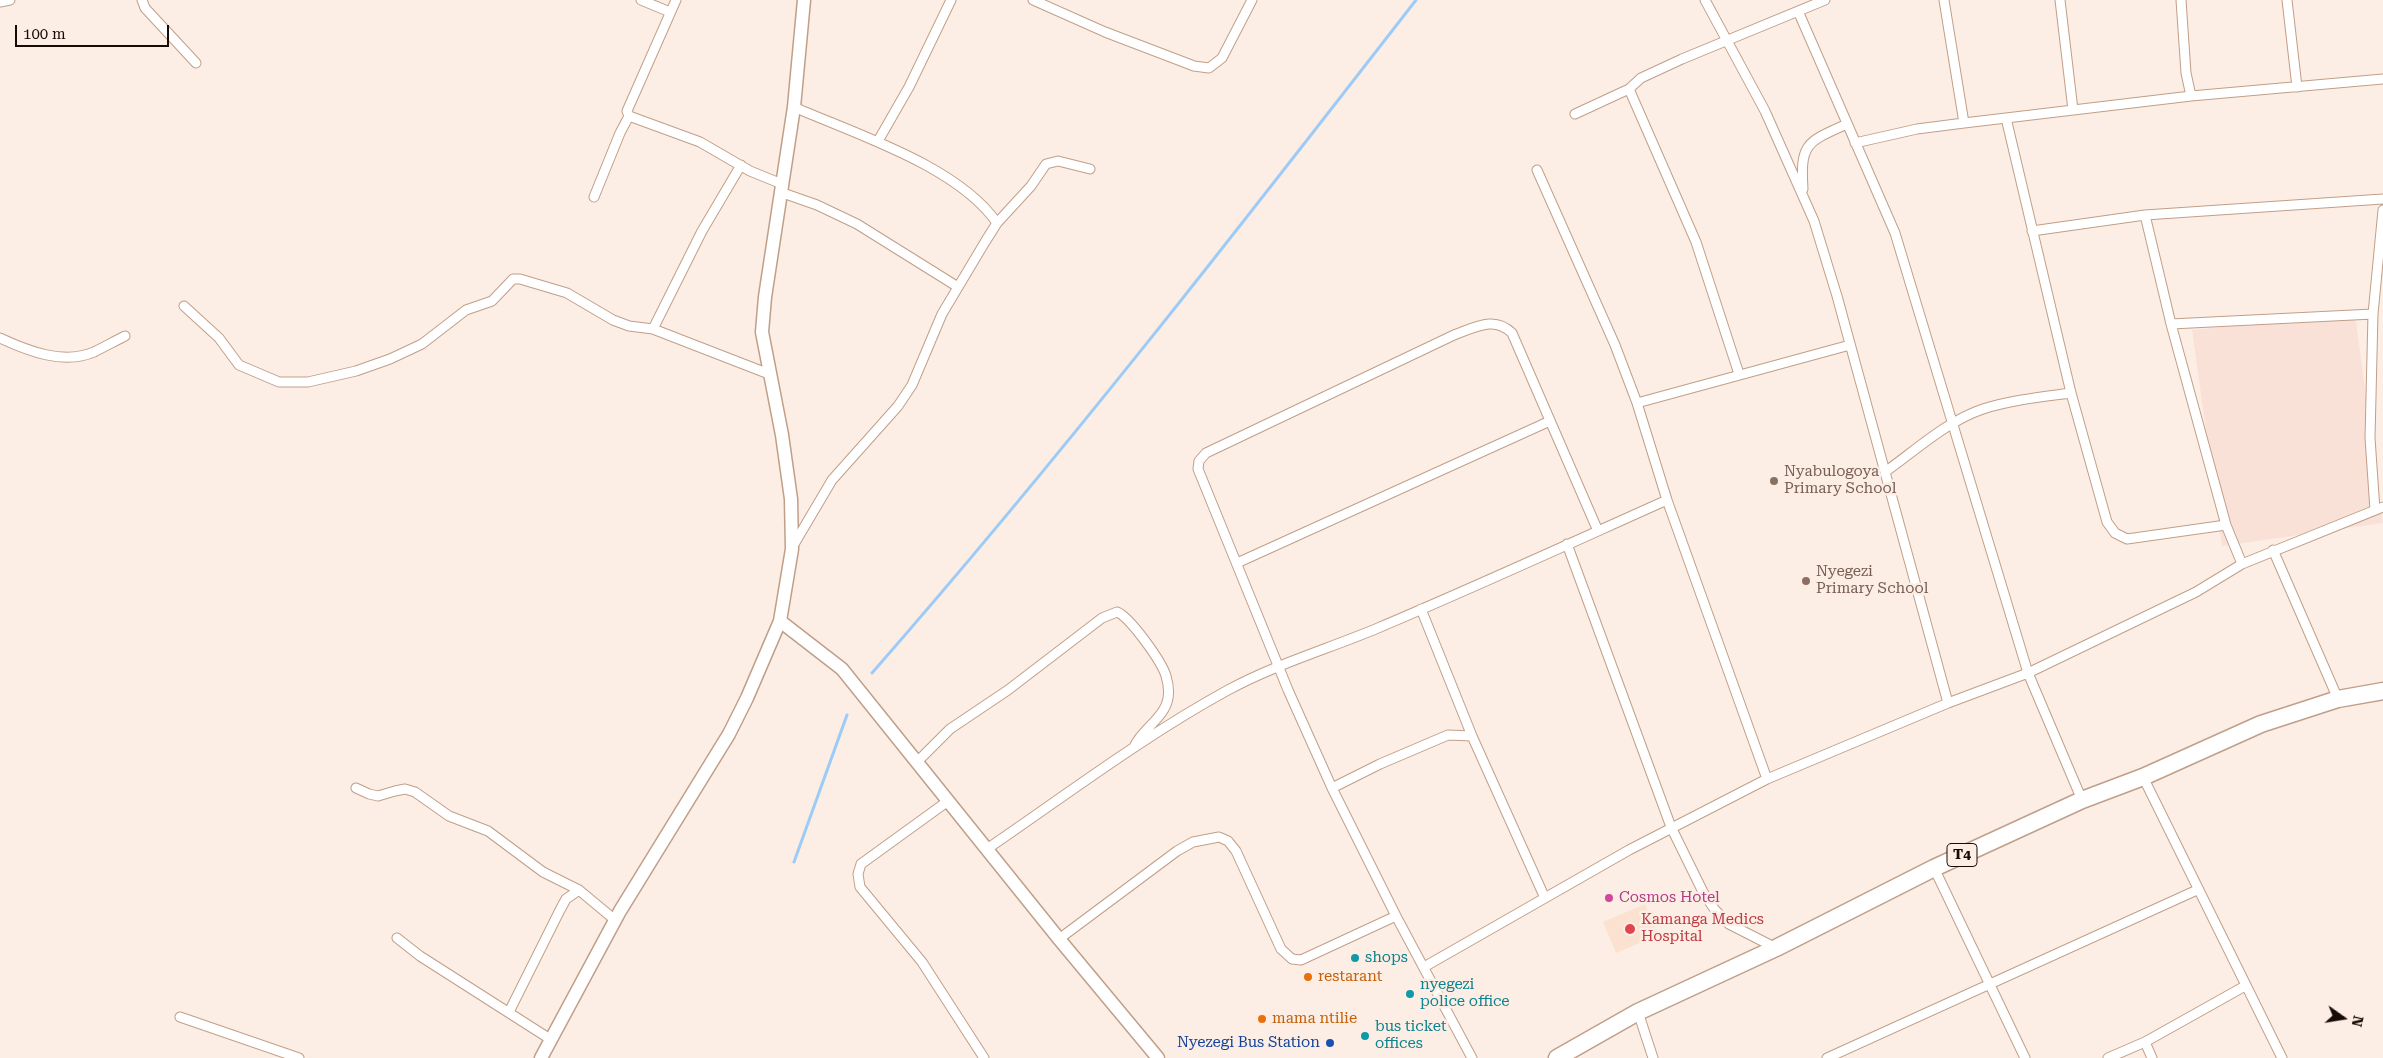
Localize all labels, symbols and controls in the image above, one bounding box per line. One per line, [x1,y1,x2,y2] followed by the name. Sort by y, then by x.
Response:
[18,15,171,47] scale bar
[23,25,66,43] text: 100 m
[1784,463,1896,498] place label: Nyabulogoya Primary School
[1768,475,1780,487] marker: Nyabulogoya Primary School
[1816,563,1928,598] place label: Nyegezi Primary School
[1800,575,1812,587] marker: Nyegezi Primary School
[1947,844,1977,866] road number: T4
[1619,889,1720,907] place label: Cosmos Hotel
[1603,892,1615,904] marker: Cosmos Hotel
[1641,911,1764,946] place label: Kamanga Medics Hospital
[1623,922,1637,936] marker: Kamanga Medics Hospital
[1365,949,1408,967] place label: shops
[1349,952,1361,964] marker: shops
[1318,968,1382,986] place label: restarant
[1302,971,1314,983] marker: restarant
[1420,976,1510,1011] place label: nyegezi police office
[1404,988,1416,1000] marker: nyegezi police office
[2318,993,2368,1043] north arrow
[1272,1010,1357,1028] place label: mama ntilie
[1256,1013,1268,1025] marker: mama ntilie
[2349,1014,2367,1028] text: N
[1375,1018,1447,1053] place label: bus ticket offices
[1359,1030,1371,1042] marker: bus ticket offices
[1177,1034,1320,1052] place label: Nyezegi Bus Station
[1324,1037,1336,1049] marker: Nyezegi Bus Station

